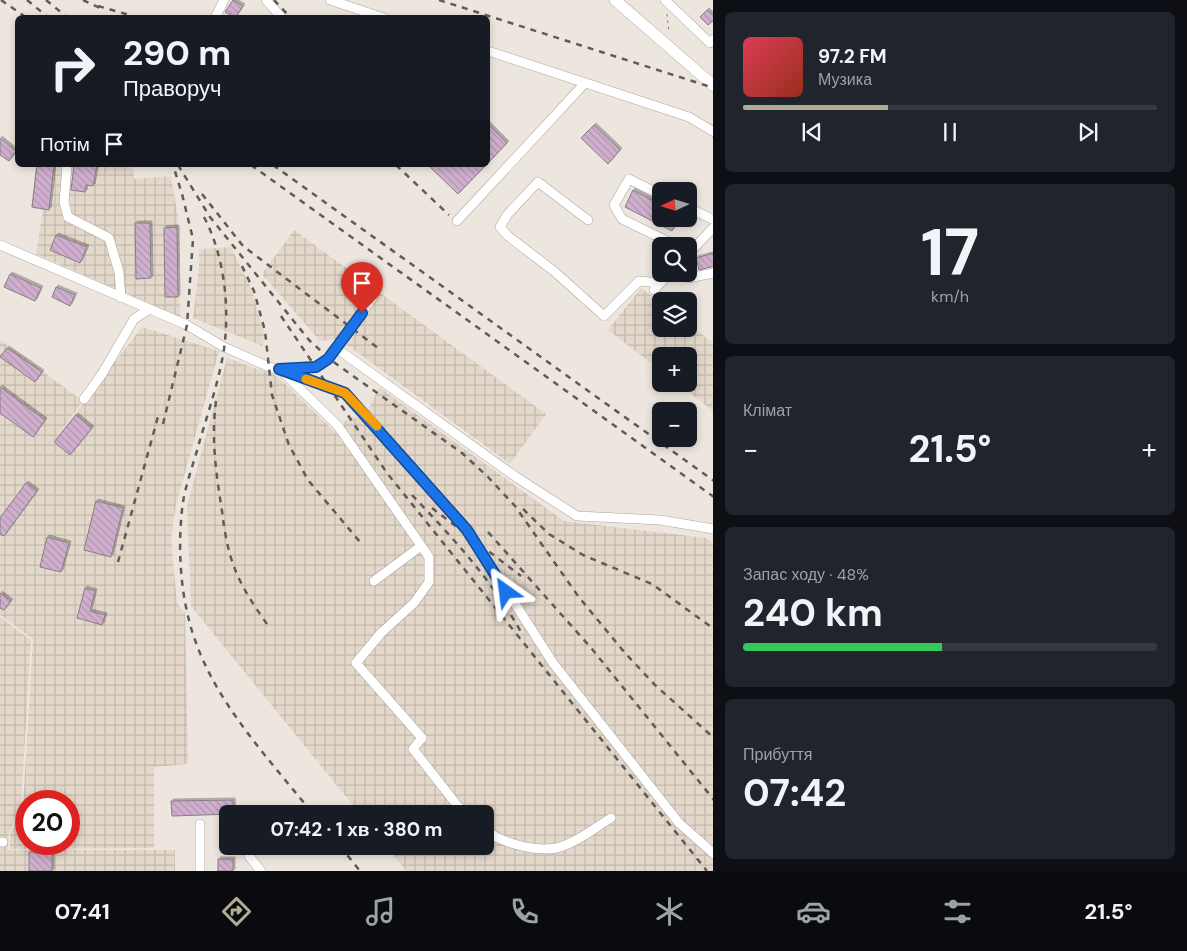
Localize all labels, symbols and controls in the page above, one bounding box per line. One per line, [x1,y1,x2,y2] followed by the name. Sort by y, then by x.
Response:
[123,30,231,76] text: 290 m
[40,35,105,100] icon: right
[818,44,887,69] text: 97.2 FM
[818,69,872,90] text: Музика
[123,74,221,103] text: Праворуч
[798,118,826,146] icon: previous
[936,118,964,146] icon: pause
[1074,118,1102,146] icon: next
[100,130,128,158] icon: arrive
[40,132,90,157] text: Потім
[652,182,698,228] north arrow
[652,182,697,447] map controls
[921,211,979,295] text: 17
[652,237,697,282] button: search
[341,262,383,313] pin
[348,269,376,297] icon: arrive
[931,286,969,307] text: km/h
[652,292,697,337] button: layers
[652,347,697,392] button: +
[743,400,792,421] text: Клімат
[652,402,697,447] button: −
[909,424,991,474] text: 21.5°
[743,431,758,468] text: −
[1142,431,1157,468] text: +
[743,564,869,585] text: Запас ходу · 48%
[479,565,531,617] position arrow
[743,588,883,638] text: 240 km
[743,744,812,765] text: Прибуття
[743,768,846,818] text: 07:42
[15,790,80,855] speed limit sign: 20
[271,817,442,842] text: 07:42 · 1 хв · 380 m
[219,894,254,929] icon: directions
[363,894,398,929] icon: music
[507,894,542,929] icon: phone
[652,894,687,929] icon: climate
[796,894,831,929] icon: car
[940,894,975,929] icon: filters
[55,897,110,926] text: 07:41
[1084,897,1132,926] text: 21.5°

